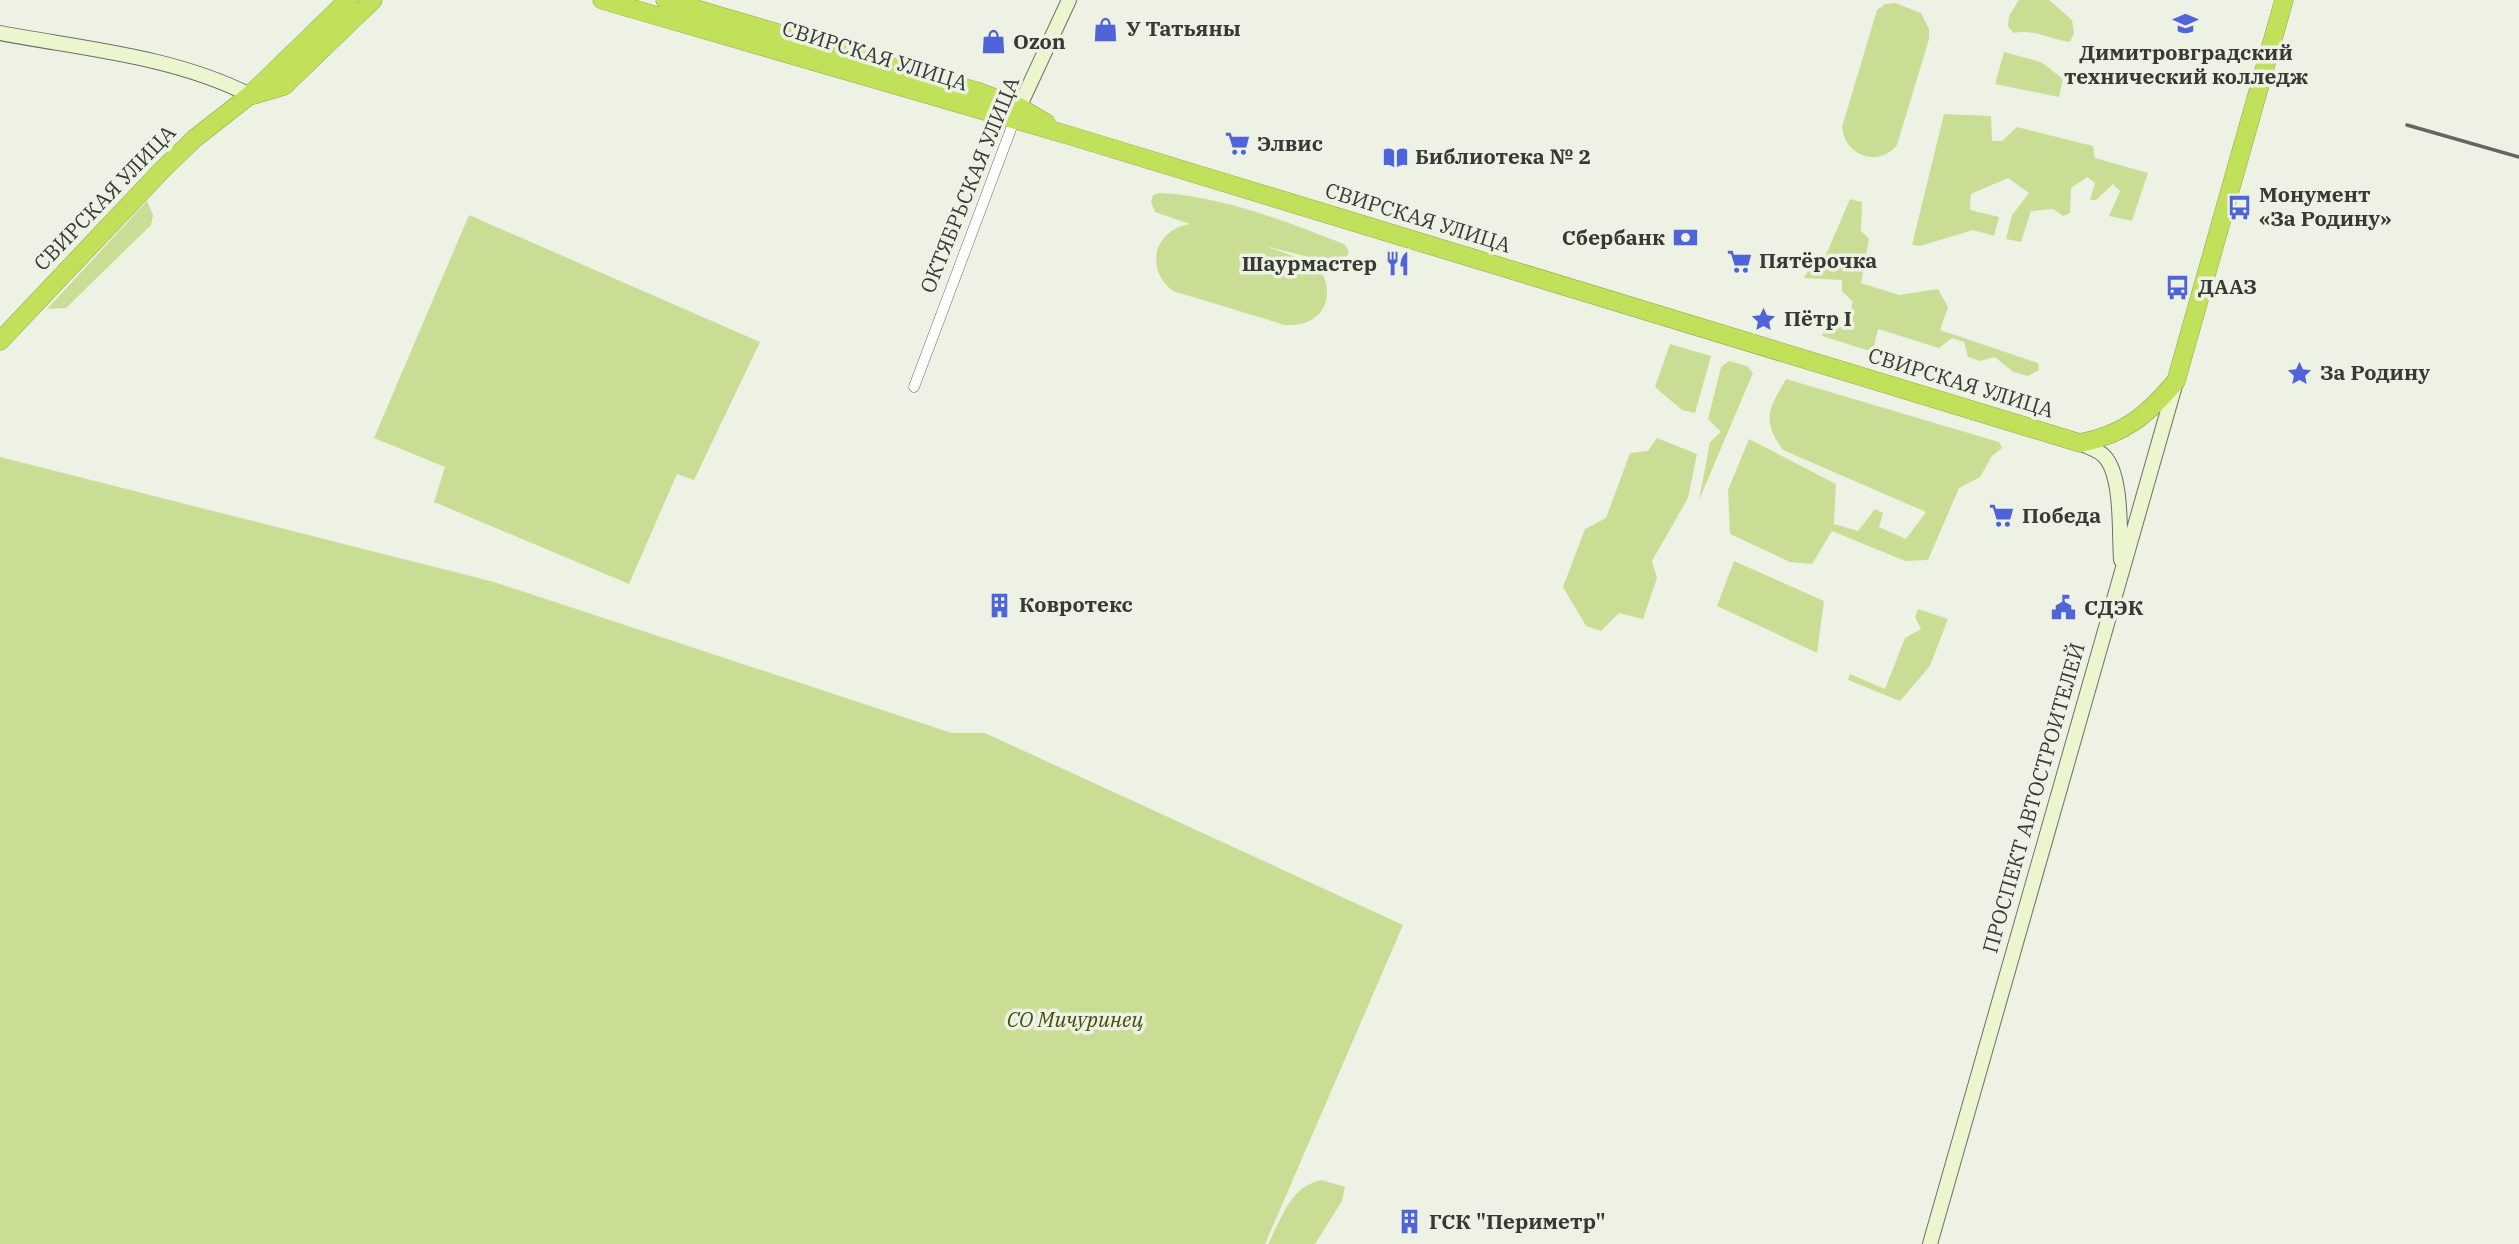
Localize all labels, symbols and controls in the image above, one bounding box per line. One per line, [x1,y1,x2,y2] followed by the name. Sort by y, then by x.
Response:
[2172,10,2200,38] school or university icon: Димитровградский технический колледж
[779,13,972,97] street label: СВИРСКАЯ УЛИЦА
[1126,14,1241,42] place label: У Татьяны
[1092,15,1120,43] shop icon: У Татьяны
[1013,27,1066,55] place label: Ozon
[979,28,1007,56] shop icon: Ozon
[2064,38,2308,90] place label: Димитровградский технический колледж
[913,72,1026,297] street label: ОКТЯБРЬСКАЯ УЛИЦА
[27,118,182,276] street label: СВИРСКАЯ УЛИЦА
[1257,129,1323,157] place label: Элвис
[1223,130,1251,158] supermarket icon: Элвис
[1415,142,1591,170] place label: Библиотека № 2
[1381,143,1409,171] library icon: Библиотека № 2
[1322,175,1515,259] street label: СВИРСКАЯ УЛИЦА
[2259,180,2392,232] place label: Монумент «За Родину»
[2225,193,2253,221] bus stop icon: Монумент «За Родину»
[1562,223,1665,251] place label: Сбербанк
[1671,224,1699,252] bank icon: Сбербанк
[1759,246,1877,274] place label: Пятёрочка
[1725,247,1753,275] supermarket icon: Пятёрочка
[1242,249,1377,277] place label: Шаурмастер
[1383,250,1411,278] restaurant icon: Шаурмастер
[2198,272,2257,300] place label: ДААЗ
[2164,273,2192,301] bus stop icon: ДААЗ
[1784,304,1852,332] place label: Пётр I
[1750,305,1778,333] place icon: Пётр I
[1865,340,2058,424] street label: СВИРСКАЯ УЛИЦА
[2320,358,2430,386] place label: За Родину
[2286,359,2314,387] place icon: За Родину
[2022,501,2101,529] place label: Победа
[1988,502,2016,530] supermarket icon: Победа
[1019,590,1133,618] place label: Ковротекс
[985,591,1013,619] building icon: Ковротекс
[2084,593,2144,621] place label: СДЭК
[2050,594,2078,622] public building icon: СДЭК
[1975,639,2091,956] street label: ПРОСПЕКТ АВТОСТРОИТЕЛЕЙ
[1007,1005,1143,1033] park label: СО Мичуринец
[1429,1207,1606,1235] place label: ГСК "Периметр"
[1395,1208,1423,1236] building icon: ГСК "Периметр"

